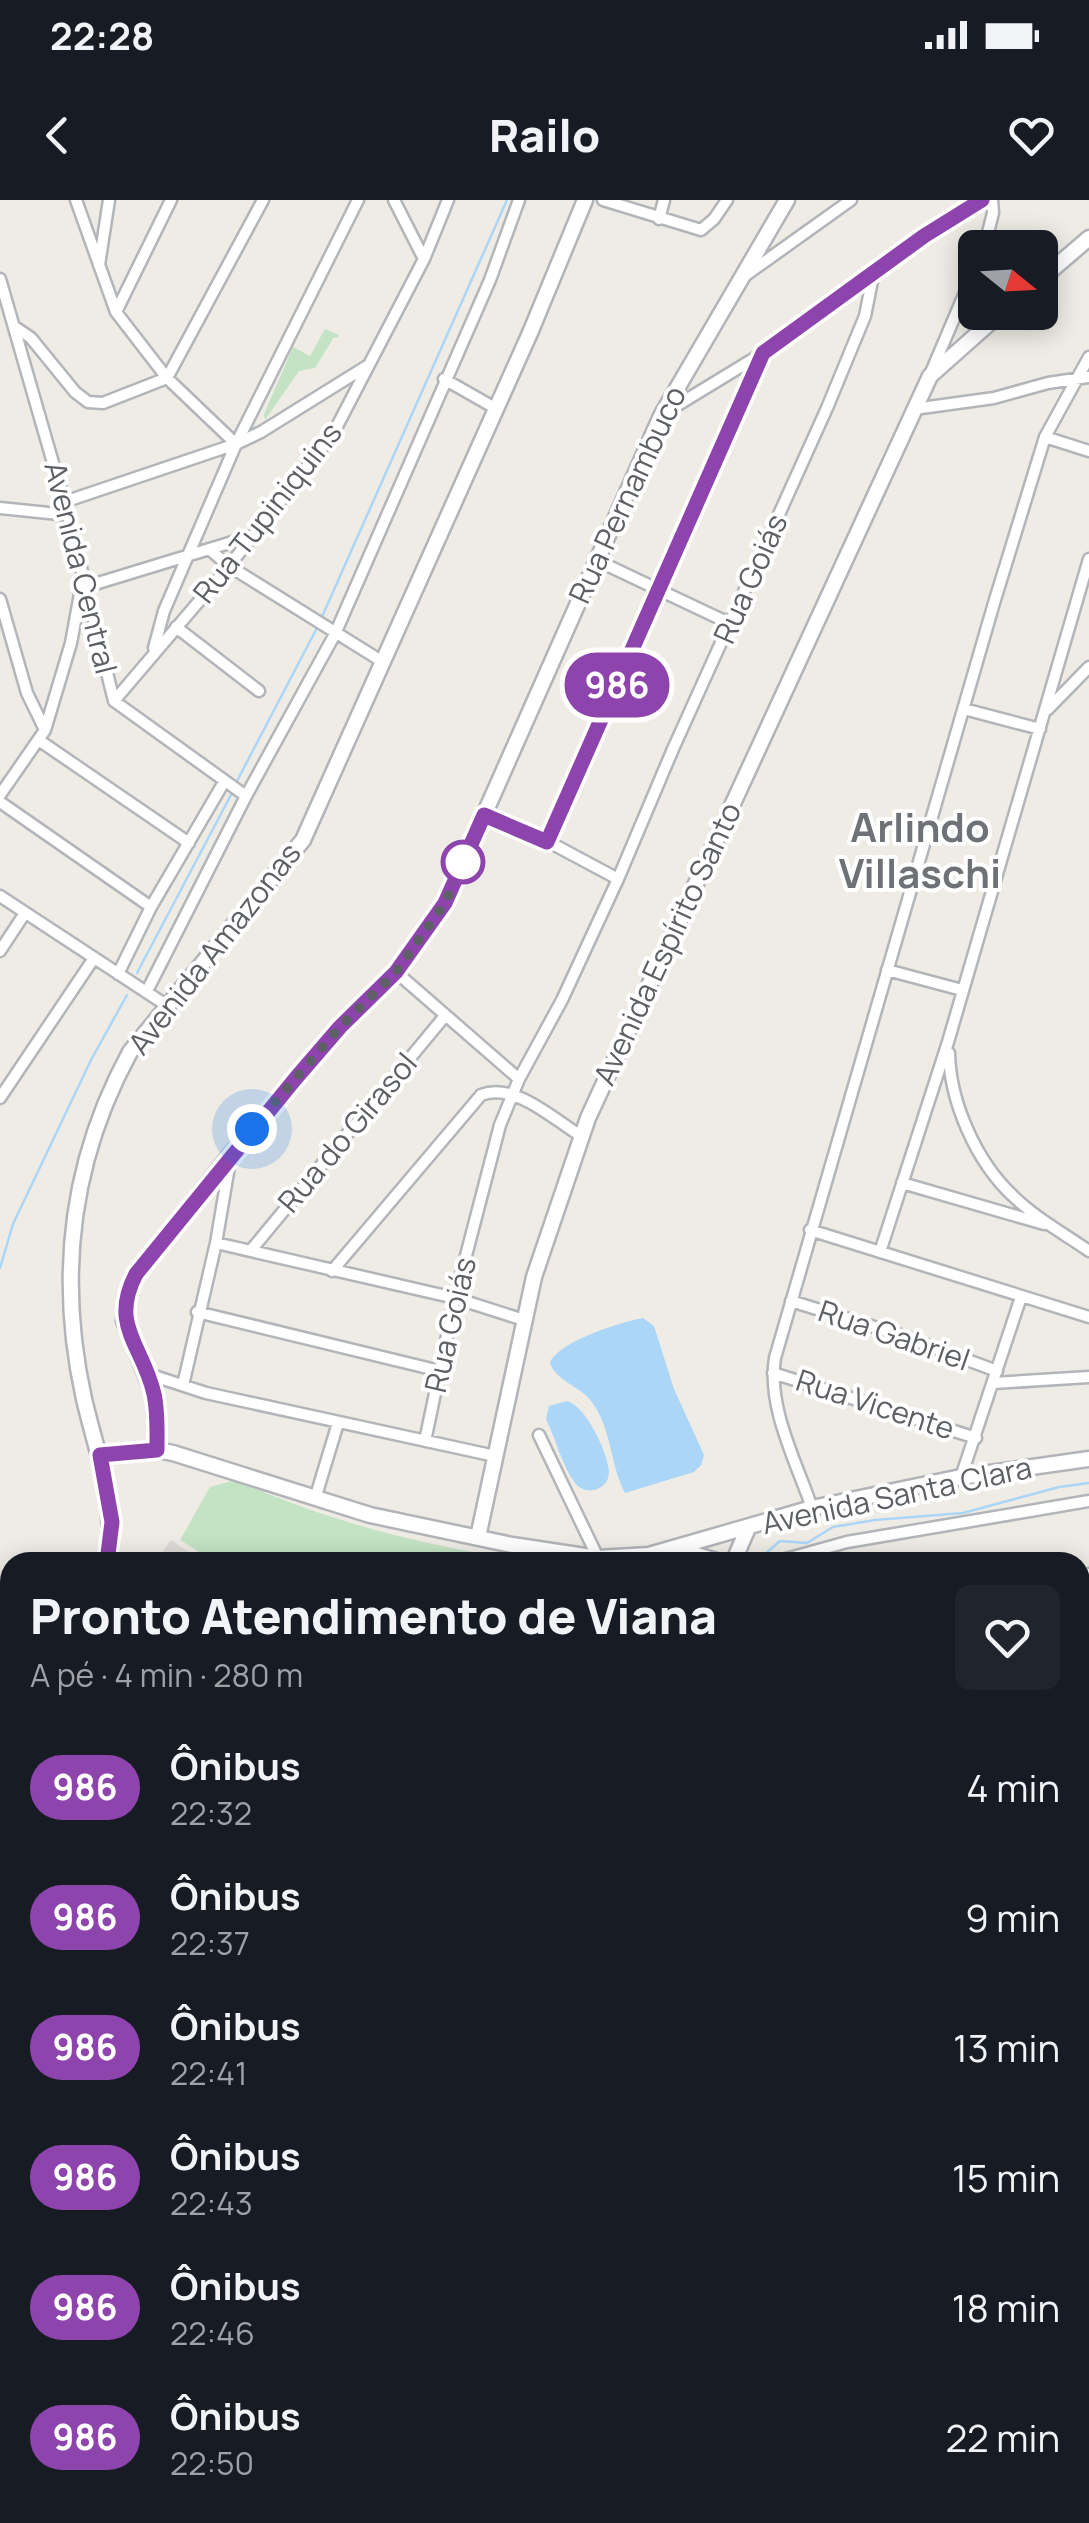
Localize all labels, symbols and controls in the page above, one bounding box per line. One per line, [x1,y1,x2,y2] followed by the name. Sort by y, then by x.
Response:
[50,9,154,61] text: 22:28
[489,104,600,166] text: Railo
[30,108,85,163] icon: back
[1004,108,1059,163] icon: heart
[958,230,1058,330] north arrow
[958,230,1058,330] map controls
[558,379,695,610] street label: Rua Pernambuco
[183,413,351,611] street label: Rua Tupiniquins
[35,457,128,678] street label: Avenida Central
[703,507,796,650] street label: Rua Goiás
[560,652,674,718] line badge: 986
[585,661,649,709] text: 986
[583,795,750,1091] street label: Avenida Espírito Santo
[839,799,1001,900] district label: Arlindo Villaschi
[118,834,310,1063] street label: Avenida Amazonas
[442,841,484,883] unlabelled marker
[268,1044,426,1220] street label: Rua do Girasol
[227,1104,277,1154] your location
[414,1253,485,1396] street label: Rua Goiás
[813,1290,976,1380] street label: Rua Gabriel
[791,1359,960,1448] street label: Rua Vicente
[758,1446,1035,1543] street label: Avenida Santa Clara
[30,1583,717,1648] text: Pronto Atendimento de Viana
[955,1585,1060,1690] button: heart
[30,1653,303,1697] text: A pé · 4 min · 280 m
[170,1739,301,1791] text: Ônibus
[966,1761,1060,1813] text: 4 min
[53,1763,117,1811] text: 986
[170,1791,252,1835] text: 22:32
[170,1869,301,1921] text: Ônibus
[965,1891,1060,1943] text: 9 min
[53,1893,117,1941] text: 986
[170,1921,250,1965] text: 22:37
[170,1999,301,2051] text: Ônibus
[953,2021,1060,2073] text: 13 min
[53,2023,117,2071] text: 986
[170,2051,247,2095] text: 22:41
[170,2129,301,2181] text: Ônibus
[952,2151,1060,2203] text: 15 min
[53,2153,117,2201] text: 986
[170,2181,253,2225] text: 22:43
[170,2259,301,2311] text: Ônibus
[952,2281,1060,2333] text: 18 min
[53,2283,117,2331] text: 986
[170,2311,255,2355] text: 22:46
[170,2389,301,2441] text: Ônibus
[945,2411,1060,2463] text: 22 min
[53,2413,117,2461] text: 986
[170,2441,254,2485] text: 22:50

